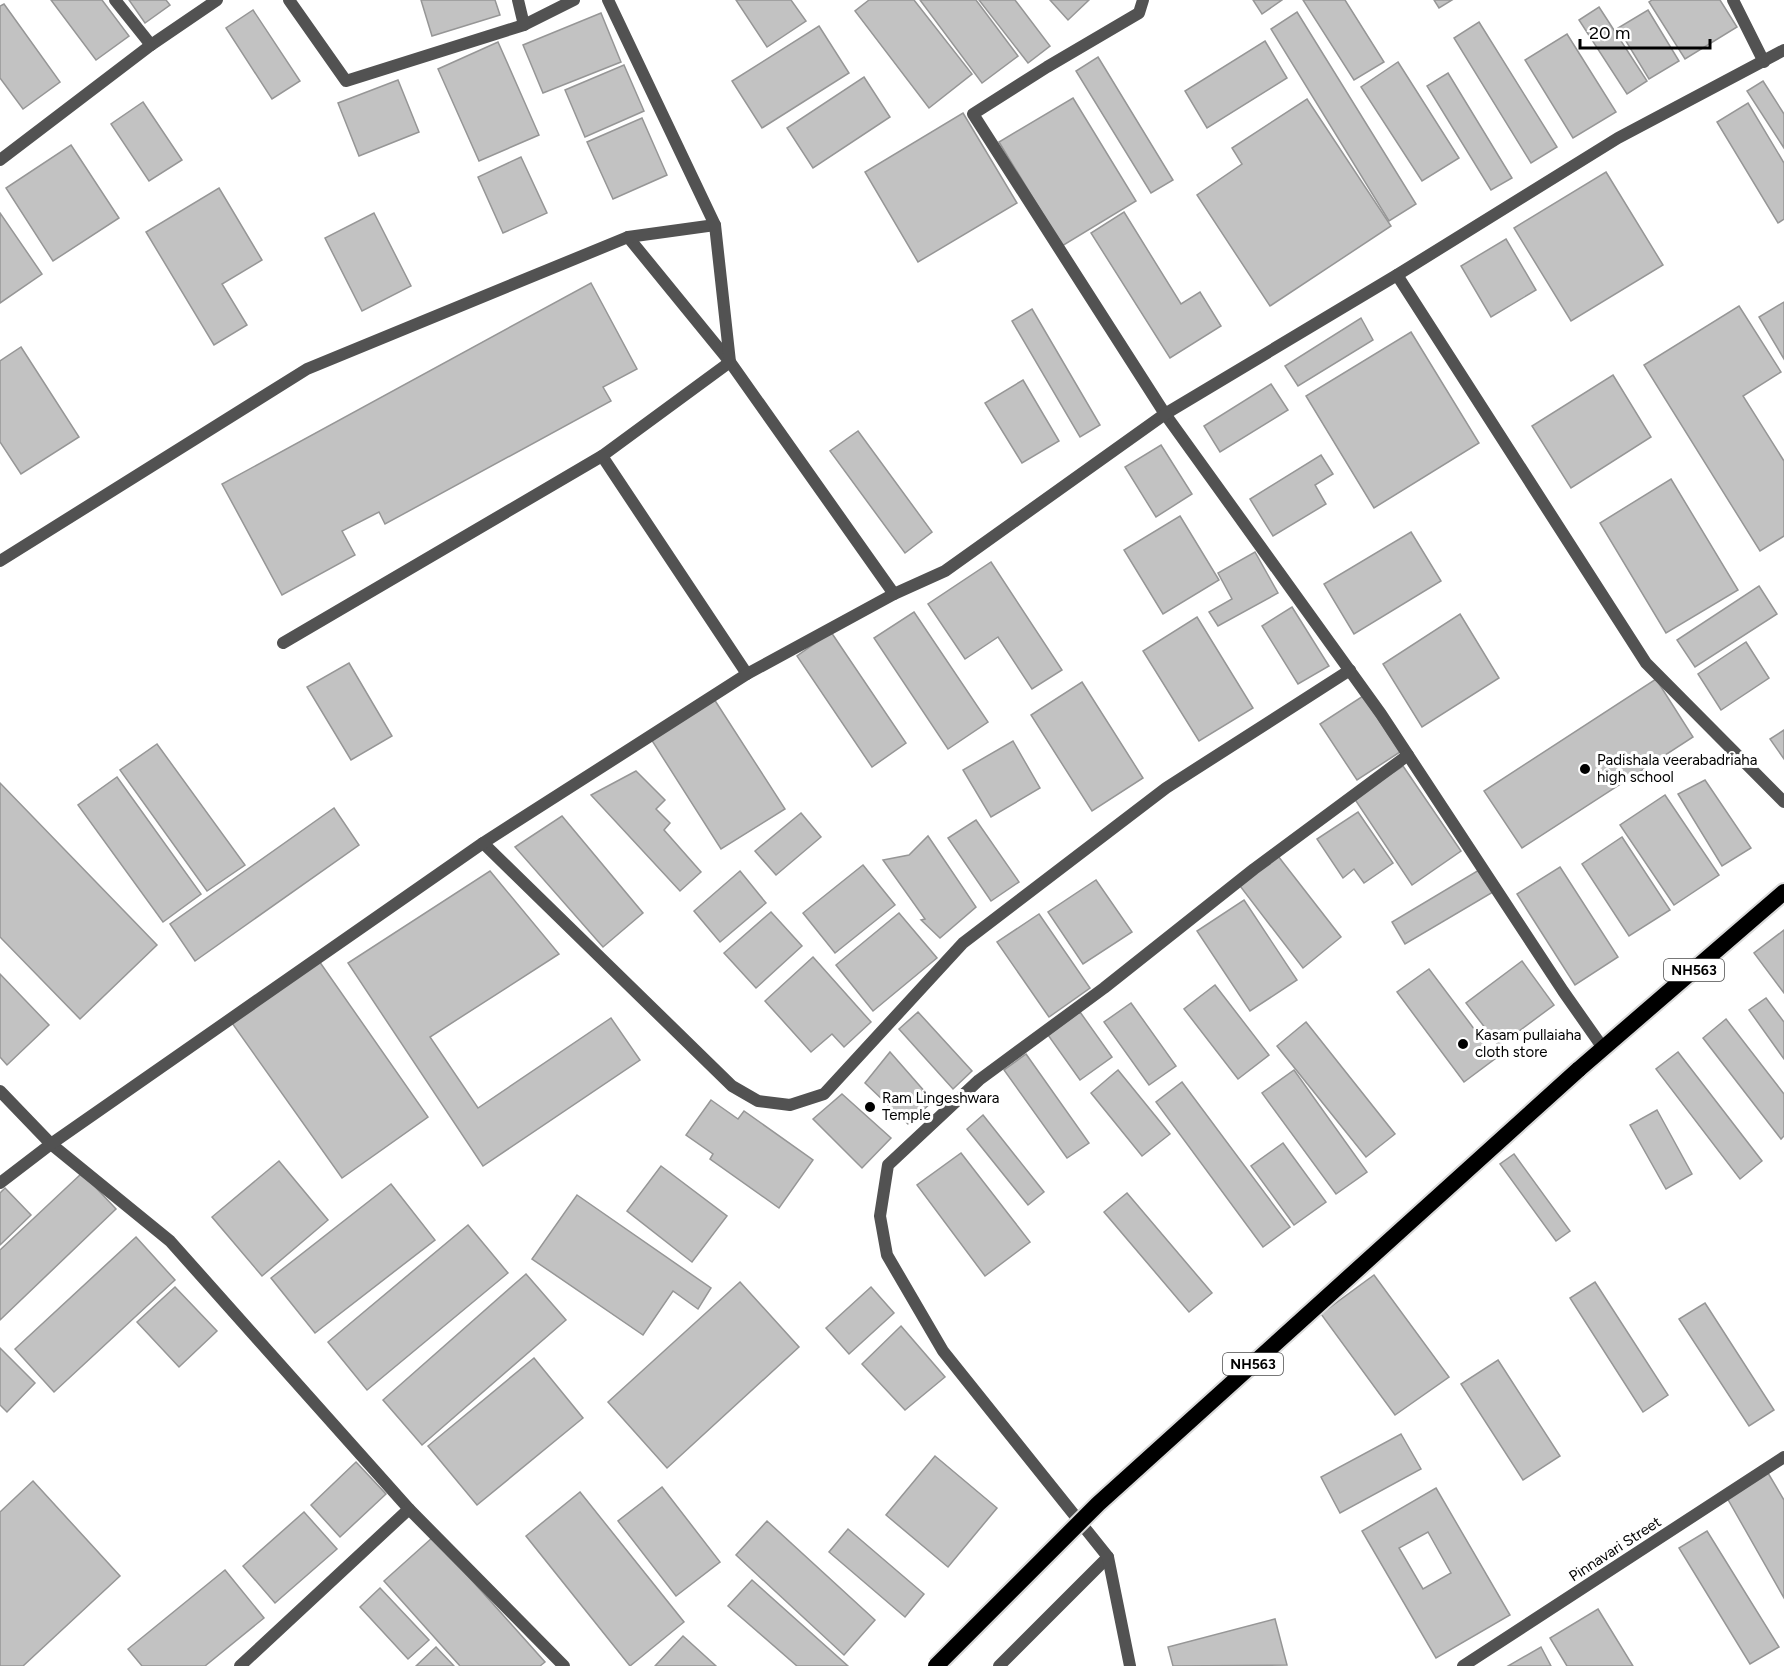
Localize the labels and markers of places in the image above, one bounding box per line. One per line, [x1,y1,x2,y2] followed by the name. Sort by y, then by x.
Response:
[1597,751,1757,786] place label: Padishala veerabadriaha high school
[1578,762,1592,776] marker: Padishala veerabadriaha high school
[1475,1026,1581,1061] place label: Kasam pullaiaha cloth store
[1456,1037,1470,1051] marker: Kasam pullaiaha cloth store
[882,1089,999,1124] place label: Ram Lingeshwara Temple
[863,1100,877,1114] marker: Ram Lingeshwara Temple

